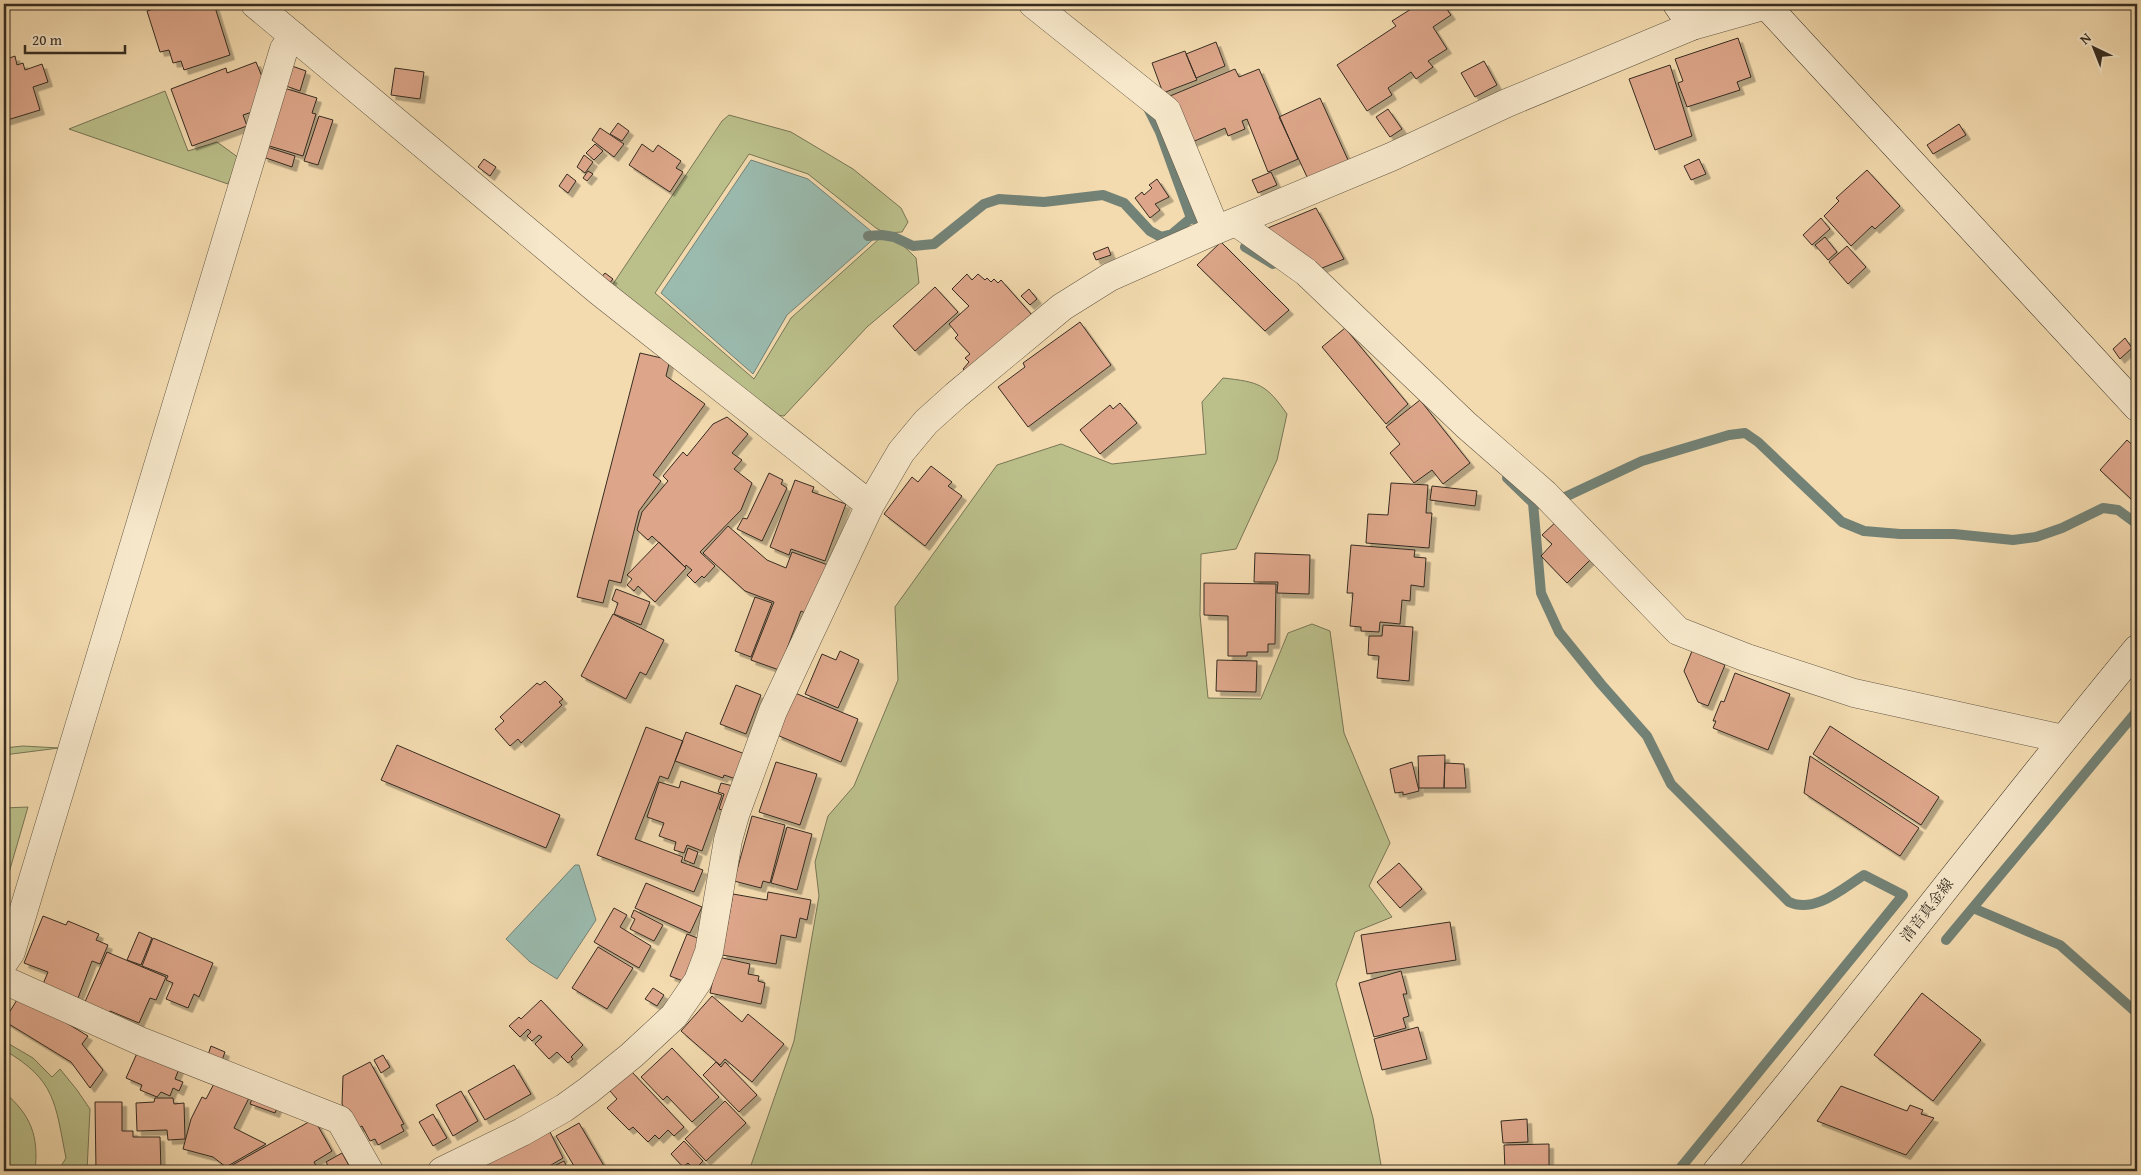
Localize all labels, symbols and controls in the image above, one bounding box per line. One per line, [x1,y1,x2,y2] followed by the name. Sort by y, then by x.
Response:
[25,22,125,54] scale bar
[2068,22,2118,72] north arrow
[2075,28,2096,49] text: N
[32,29,63,50] text: 20 m
[1895,874,1958,946] street label: 清音真金線

